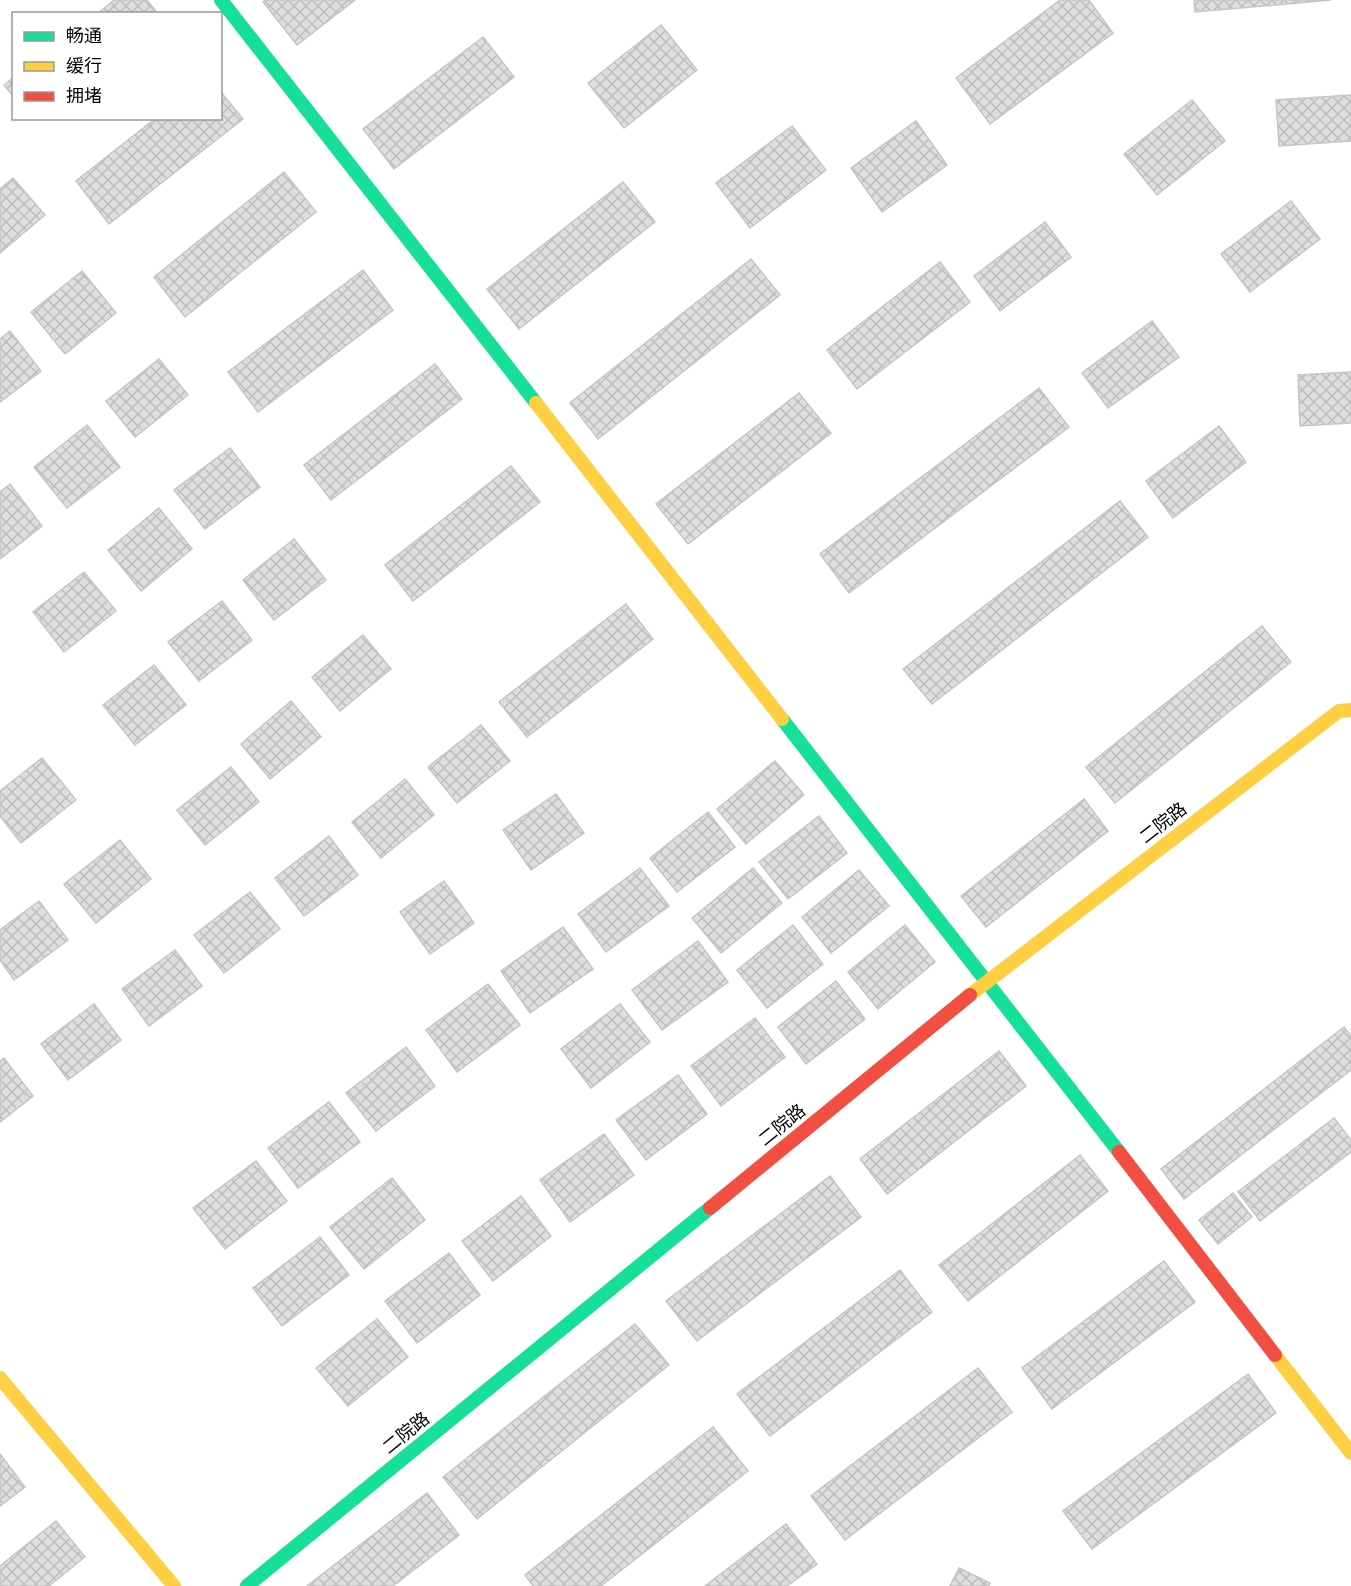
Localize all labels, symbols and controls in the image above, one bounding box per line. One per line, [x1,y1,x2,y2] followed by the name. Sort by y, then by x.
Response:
[12,12,222,120] legend
[66,23,102,47] text: 畅通
[66,53,102,77] text: 缓行
[66,83,102,107] text: 拥堵
[1134,796,1191,848] street label: 二院路
[753,1098,810,1151] street label: 二院路
[377,1406,434,1459] street label: 二院路

